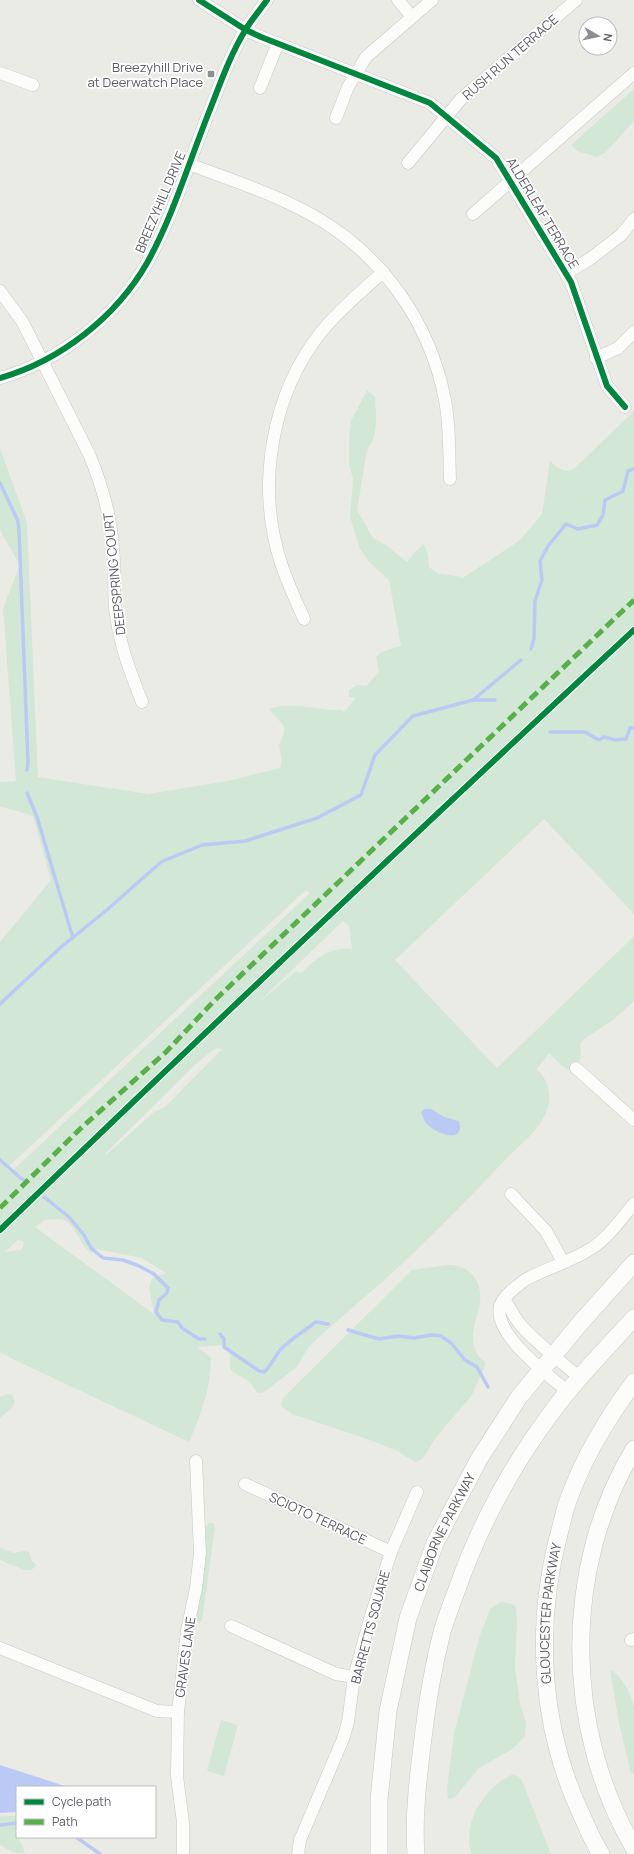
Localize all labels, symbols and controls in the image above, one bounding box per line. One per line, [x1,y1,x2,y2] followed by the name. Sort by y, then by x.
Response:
[458,10,562,104] street label: RUSH RUN TERRACE
[578,16,618,56] north arrow
[600,33,616,43] text: N
[87,58,203,91] place label: Breezyhill Drive at Deerwatch Place
[206,69,216,79] marker: Breezyhill Drive at Deerwatch Place
[131,149,189,255] street label: BREEZYHILL DRIVE
[503,154,583,272] street label: ALDERLEAF TERRACE
[99,512,129,636] street label: DEEPSPRING COURT
[409,1469,480,1594] street label: CLAIBORNE PARKWAY
[266,1488,370,1548] street label: SCIOTO TERRACE
[535,1540,566,1685] street label: GLOUCESTER PARKWAY
[346,1568,394,1686] street label: BARRETTS SQUARE
[170,1615,200,1699] street label: GRAVES LANE
[16,1786,156,1838] legend
[52,1793,111,1810] text: Cycle path
[52,1813,78,1830] text: Path

